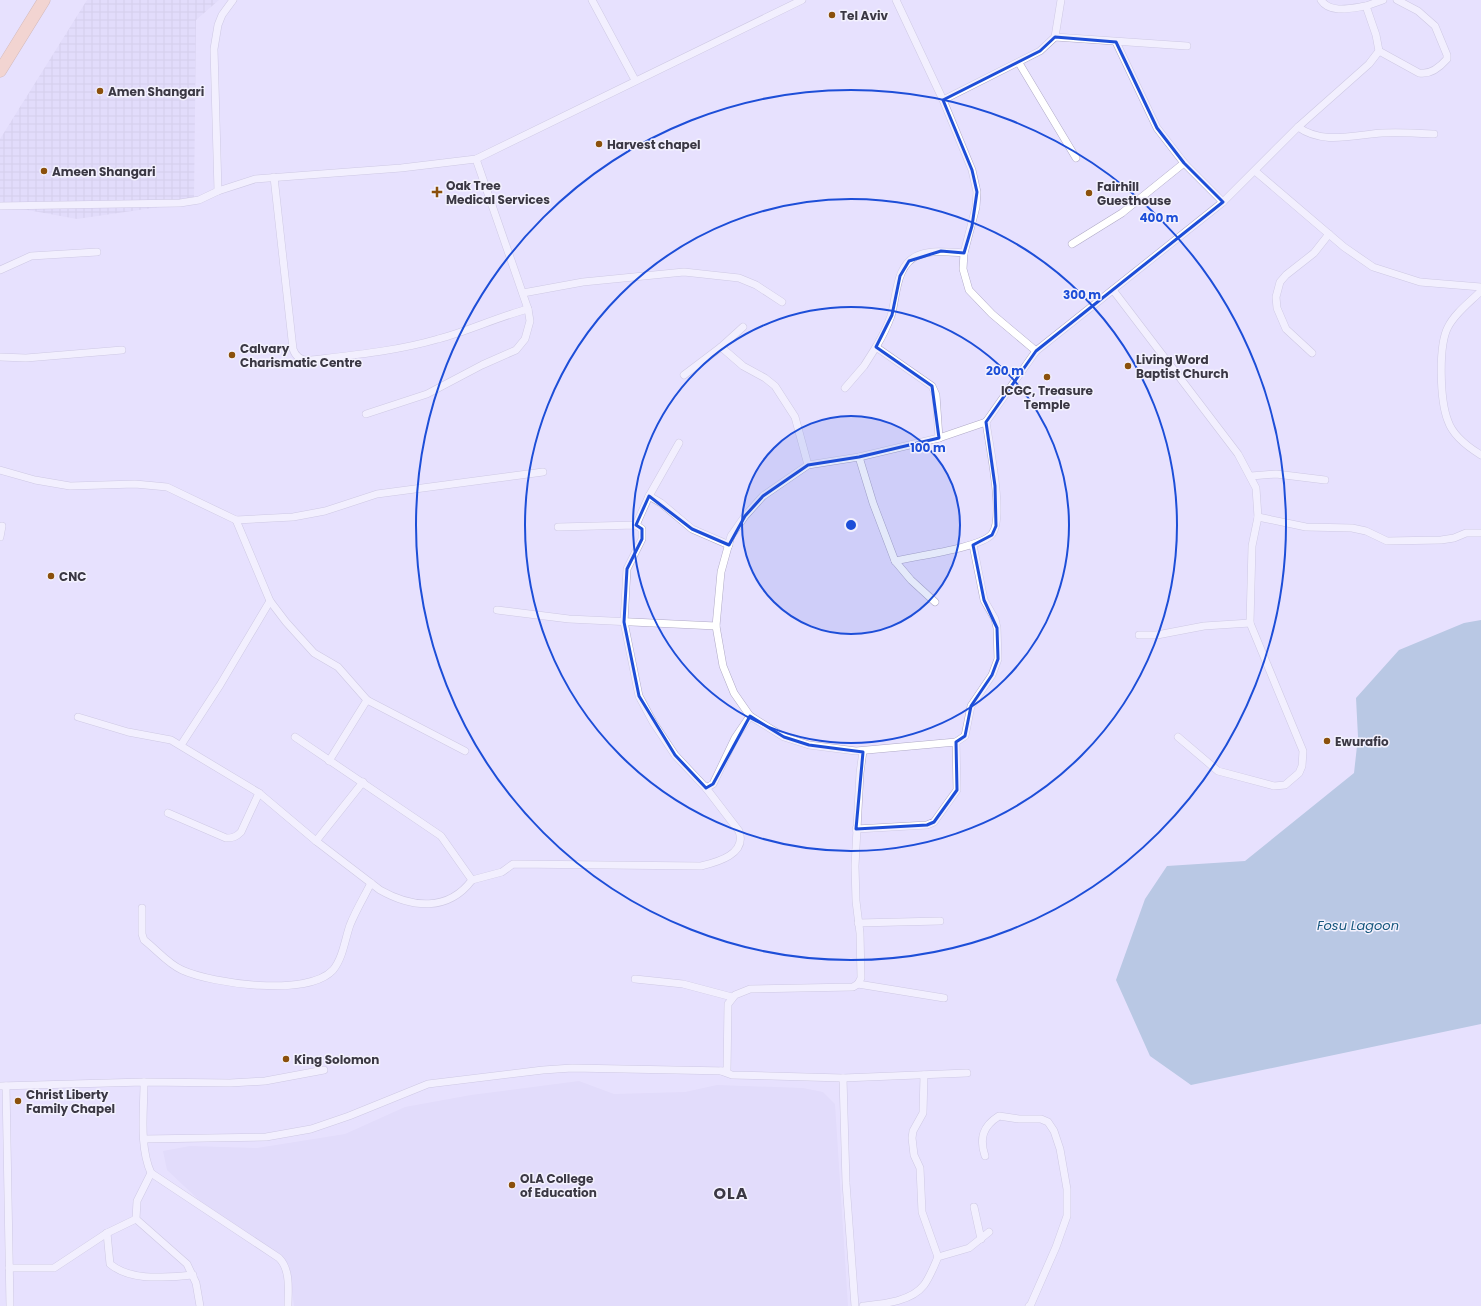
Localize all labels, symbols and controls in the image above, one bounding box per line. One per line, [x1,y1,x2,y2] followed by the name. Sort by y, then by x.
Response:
[840,7,888,24] place label: Tel Aviv
[827,10,837,20] marker: Tel Aviv
[108,83,204,100] place label: Amen Shangari
[95,86,105,96] marker: Amen Shangari
[607,136,701,153] place label: Harvest chapel
[594,139,604,149] marker: Harvest chapel
[52,163,156,180] place label: Ameen Shangari
[39,166,49,176] marker: Ameen Shangari
[446,177,550,208] place label: Oak Tree Medical Services
[1097,178,1172,209] place label: Fairhill Guesthouse
[431,186,443,198] marker: Oak Tree Medical Services
[1084,188,1094,198] marker: Fairhill Guesthouse
[1139,209,1179,226] text: 400 m
[1063,286,1101,303] text: 300 m
[240,340,362,371] place label: Calvary Charismatic Centre
[227,350,237,360] marker: Calvary Charismatic Centre
[1136,351,1229,382] place label: Living Word Baptist Church
[1123,361,1133,371] marker: Living Word Baptist Church
[986,362,1024,379] text: 200 m
[1042,372,1052,382] marker: ICGC, Treasure Temple
[1001,382,1094,413] place label: ICGC, Treasure Temple
[910,439,946,456] text: 100 m
[844,518,858,532] centre of rings
[59,568,86,585] place label: CNC
[46,571,56,581] marker: CNC
[1335,733,1389,750] place label: Ewurafio
[1322,736,1332,746] marker: Ewurafio
[1317,916,1399,935] water label: Fosu Lagoon
[294,1051,379,1068] place label: King Solomon
[281,1054,291,1064] marker: King Solomon
[26,1086,115,1117] place label: Christ Liberty Family Chapel
[13,1096,23,1106] marker: Christ Liberty Family Chapel
[520,1170,597,1201] place label: OLA College of Education
[507,1180,517,1190] marker: OLA College of Education
[713,1182,749,1205] district label: OLA

